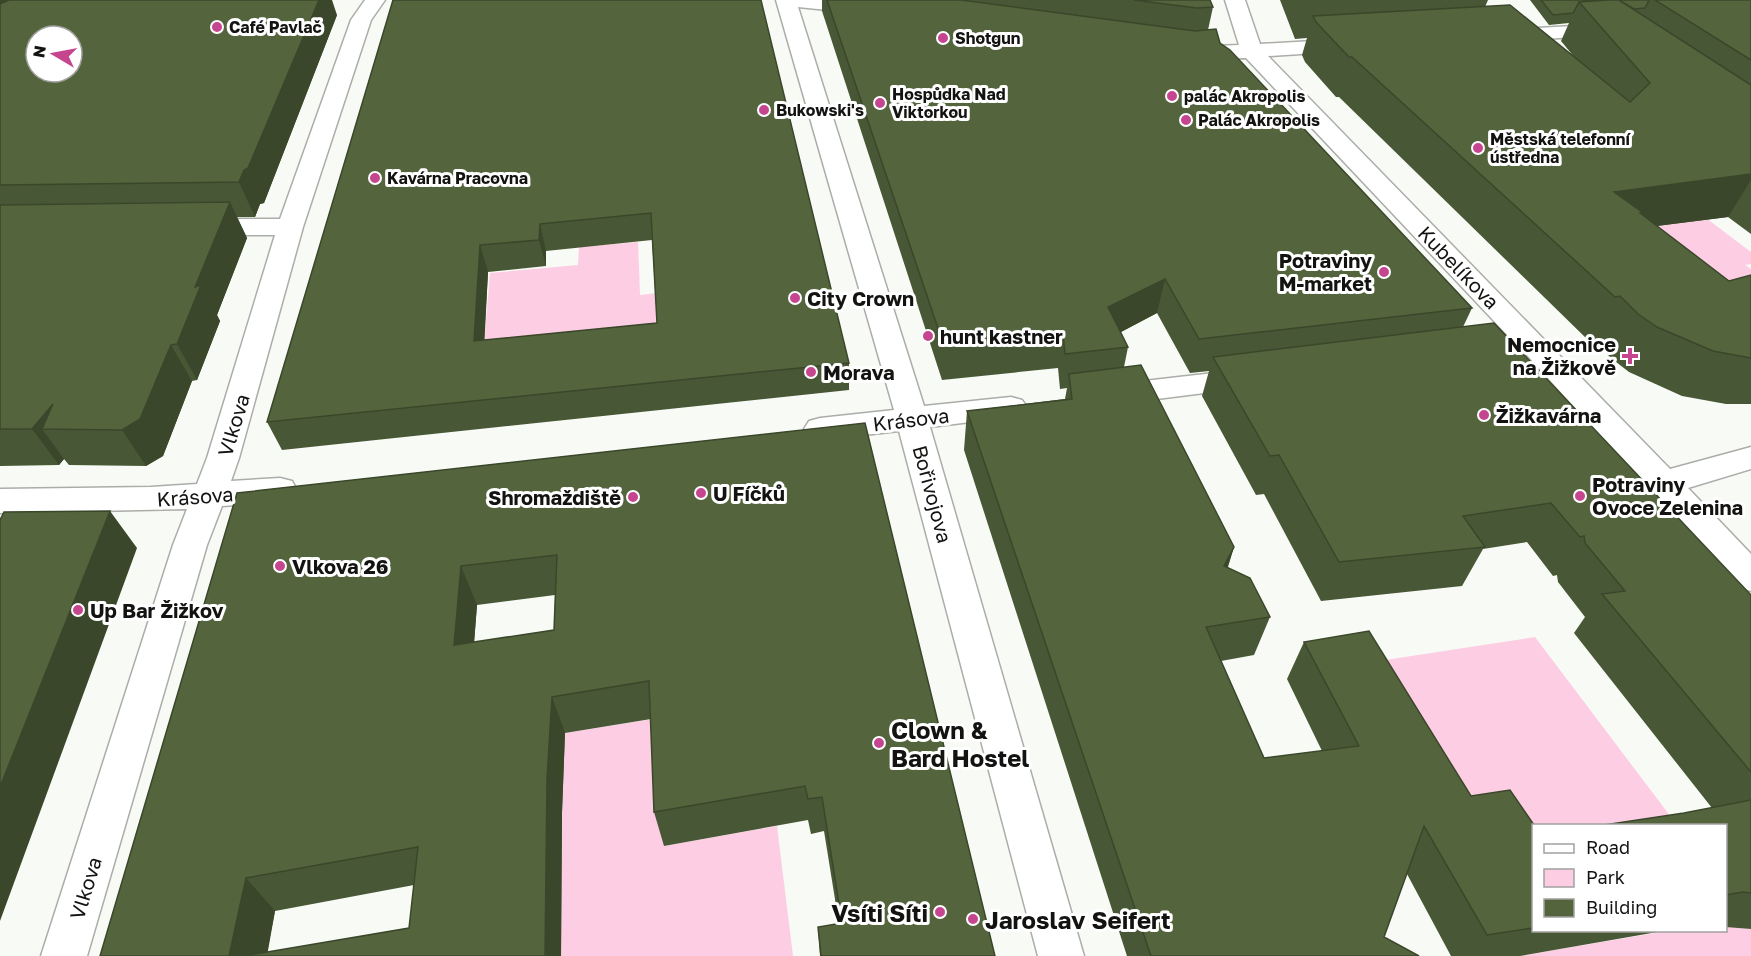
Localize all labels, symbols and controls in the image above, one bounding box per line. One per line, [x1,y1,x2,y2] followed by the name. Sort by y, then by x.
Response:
[229,17,322,37] place label: Café Pavlač
[210,20,224,34] marker: Café Pavlač
[24,24,84,84] north arrow
[955,28,1020,48] place label: Shotgun
[936,31,950,45] marker: Shotgun
[28,44,50,59] text: N
[892,84,1006,122] place label: Hospůdka Nad Viktorkou
[1184,86,1305,106] place label: palác Akropolis
[1165,89,1179,103] marker: palác Akropolis
[873,96,887,110] marker: Hospůdka Nad Viktorkou
[776,100,864,120] place label: Bukowski's
[757,103,771,117] marker: Bukowski's
[1198,110,1320,130] place label: Palác Akropolis
[1179,113,1193,127] marker: Palác Akropolis
[1490,129,1632,167] place label: Městská telefonní ústředna
[1471,141,1485,155] marker: Městská telefonní ústředna
[387,168,528,188] place label: Kavárna Pracovna
[368,171,382,185] marker: Kavárna Pracovna
[1414,221,1504,313] street label: Kubelíkova
[1279,248,1372,295] place label: Potraviny M-market
[1377,265,1391,279] marker: Potraviny M-market
[807,286,914,310] place label: City Crown
[788,291,802,305] marker: City Crown
[940,324,1063,348] place label: hunt kastner
[921,329,935,343] marker: hunt kastner
[1507,332,1616,379] place label: Nemocnice na Žižkově
[1621,347,1639,365] marker: Nemocnice na Žižkově
[823,360,895,384] place label: Morava
[804,365,818,379] marker: Morava
[212,391,254,459] street label: Vlkova
[871,402,951,436] street label: Krásova
[1496,403,1601,427] place label: Žižkavárna
[1477,408,1491,422] marker: Žižkavárna
[908,442,958,546] street label: Bořivojova
[1592,472,1743,519] place label: Potraviny Ovoce Zelenina
[156,481,234,511] street label: Krásova
[713,481,785,505] place label: U Fíčků
[488,485,621,509] place label: Shromaždiště
[694,486,708,500] marker: U Fíčků
[1573,489,1587,503] marker: Potraviny Ovoce Zelenina
[626,490,640,504] marker: Shromaždiště
[292,554,389,578] place label: Vlkova 26
[273,559,287,573] marker: Vlkova 26
[90,598,223,622] place label: Up Bar Žižkov
[71,603,85,617] marker: Up Bar Žižkov
[891,715,1029,772] place label: Clown & Bard Hostel
[872,736,886,750] marker: Clown & Bard Hostel
[1532,824,1727,932] legend
[1586,836,1630,858] text: Road
[64,854,106,922] street label: Vlkova
[1586,866,1625,888] text: Park
[1586,896,1657,918] text: Building
[831,898,928,927] place label: Vsíti Síti
[933,905,947,919] marker: Vsíti Síti
[985,905,1170,934] place label: Jaroslav Seifert
[966,912,980,926] marker: Jaroslav Seifert

